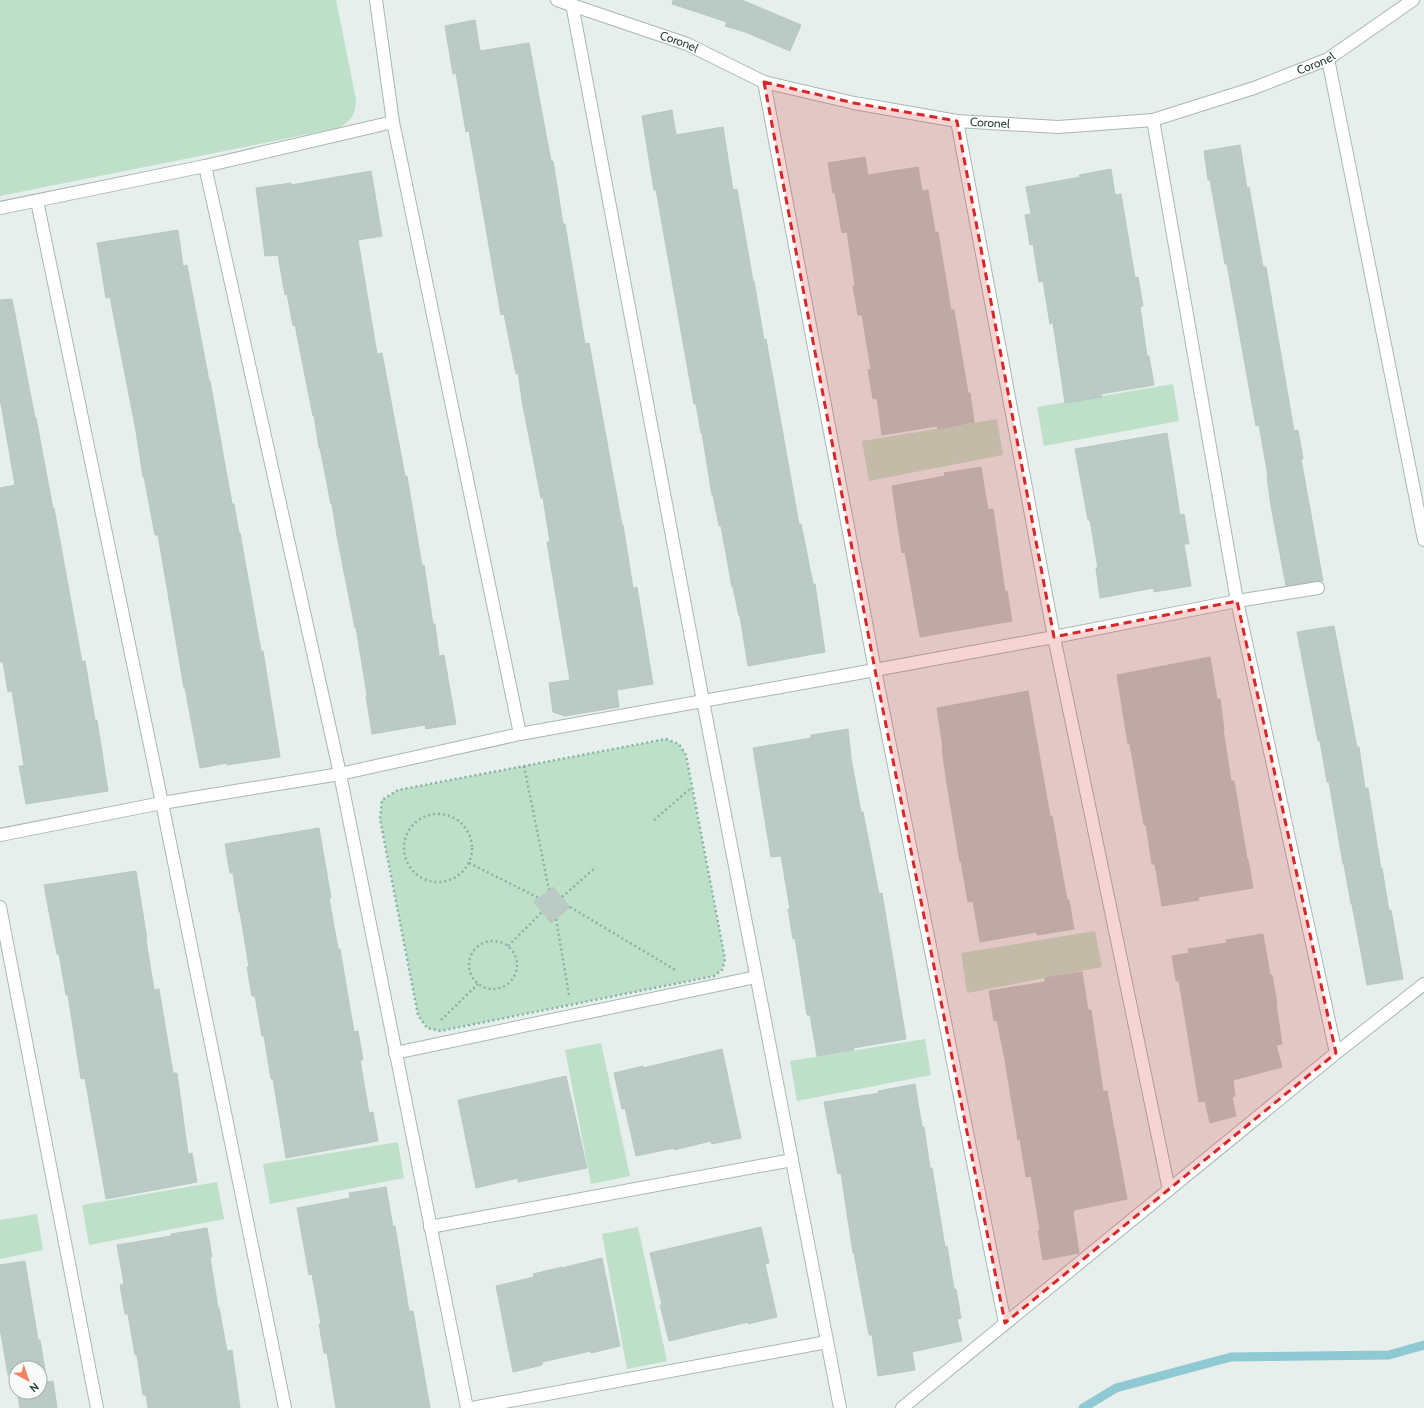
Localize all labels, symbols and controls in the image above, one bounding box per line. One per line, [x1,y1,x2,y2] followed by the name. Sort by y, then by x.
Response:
[658,27,701,56] street label: Coronel
[1294,48,1338,78] street label: Coronel
[970,114,1010,131] street label: Coronel
[8,1360,48,1400] north arrow
[27,1380,42,1396] text: N

